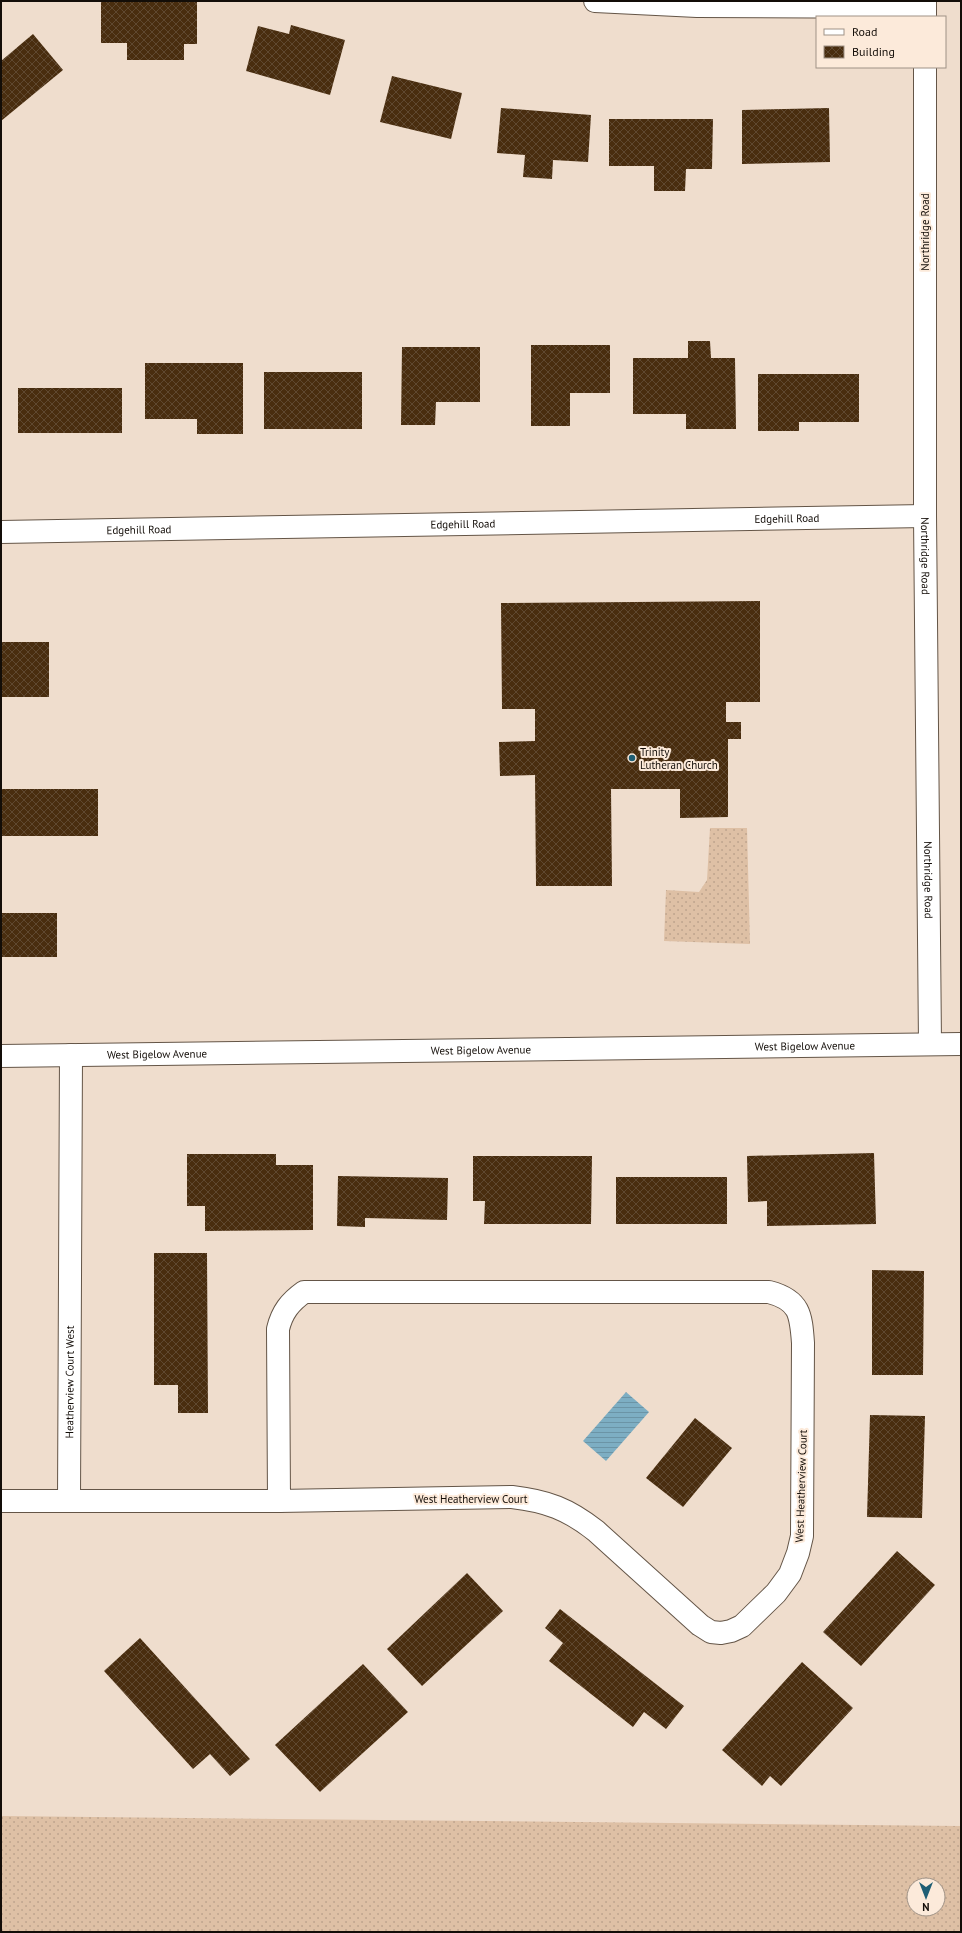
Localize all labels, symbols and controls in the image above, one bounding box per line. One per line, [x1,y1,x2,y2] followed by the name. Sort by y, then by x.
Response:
[816,16,946,68] legend
[852,24,877,39] text: Road
[852,44,895,59] text: Building
[918,193,932,271] street label: Northridge Road
[754,511,820,526] street label: Edgehill Road
[430,516,496,532] street label: Edgehill Road
[918,517,933,595] street label: Northridge Road
[106,522,172,537] street label: Edgehill Road
[640,745,718,772] place label: Trinity Lutheran Church
[627,753,637,763] marker: Trinity Lutheran Church
[921,841,936,919] street label: Northridge Road
[755,1038,856,1054] street label: West Bigelow Avenue
[431,1042,532,1058] street label: West Bigelow Avenue
[107,1046,208,1062] street label: West Bigelow Avenue
[62,1325,77,1439] street label: Heatherview Court West
[792,1429,810,1543] street label: West Heatherview Court
[414,1492,528,1506] street label: West Heatherview Court
[906,1877,946,1917] north arrow
[922,1900,930,1914] text: N

